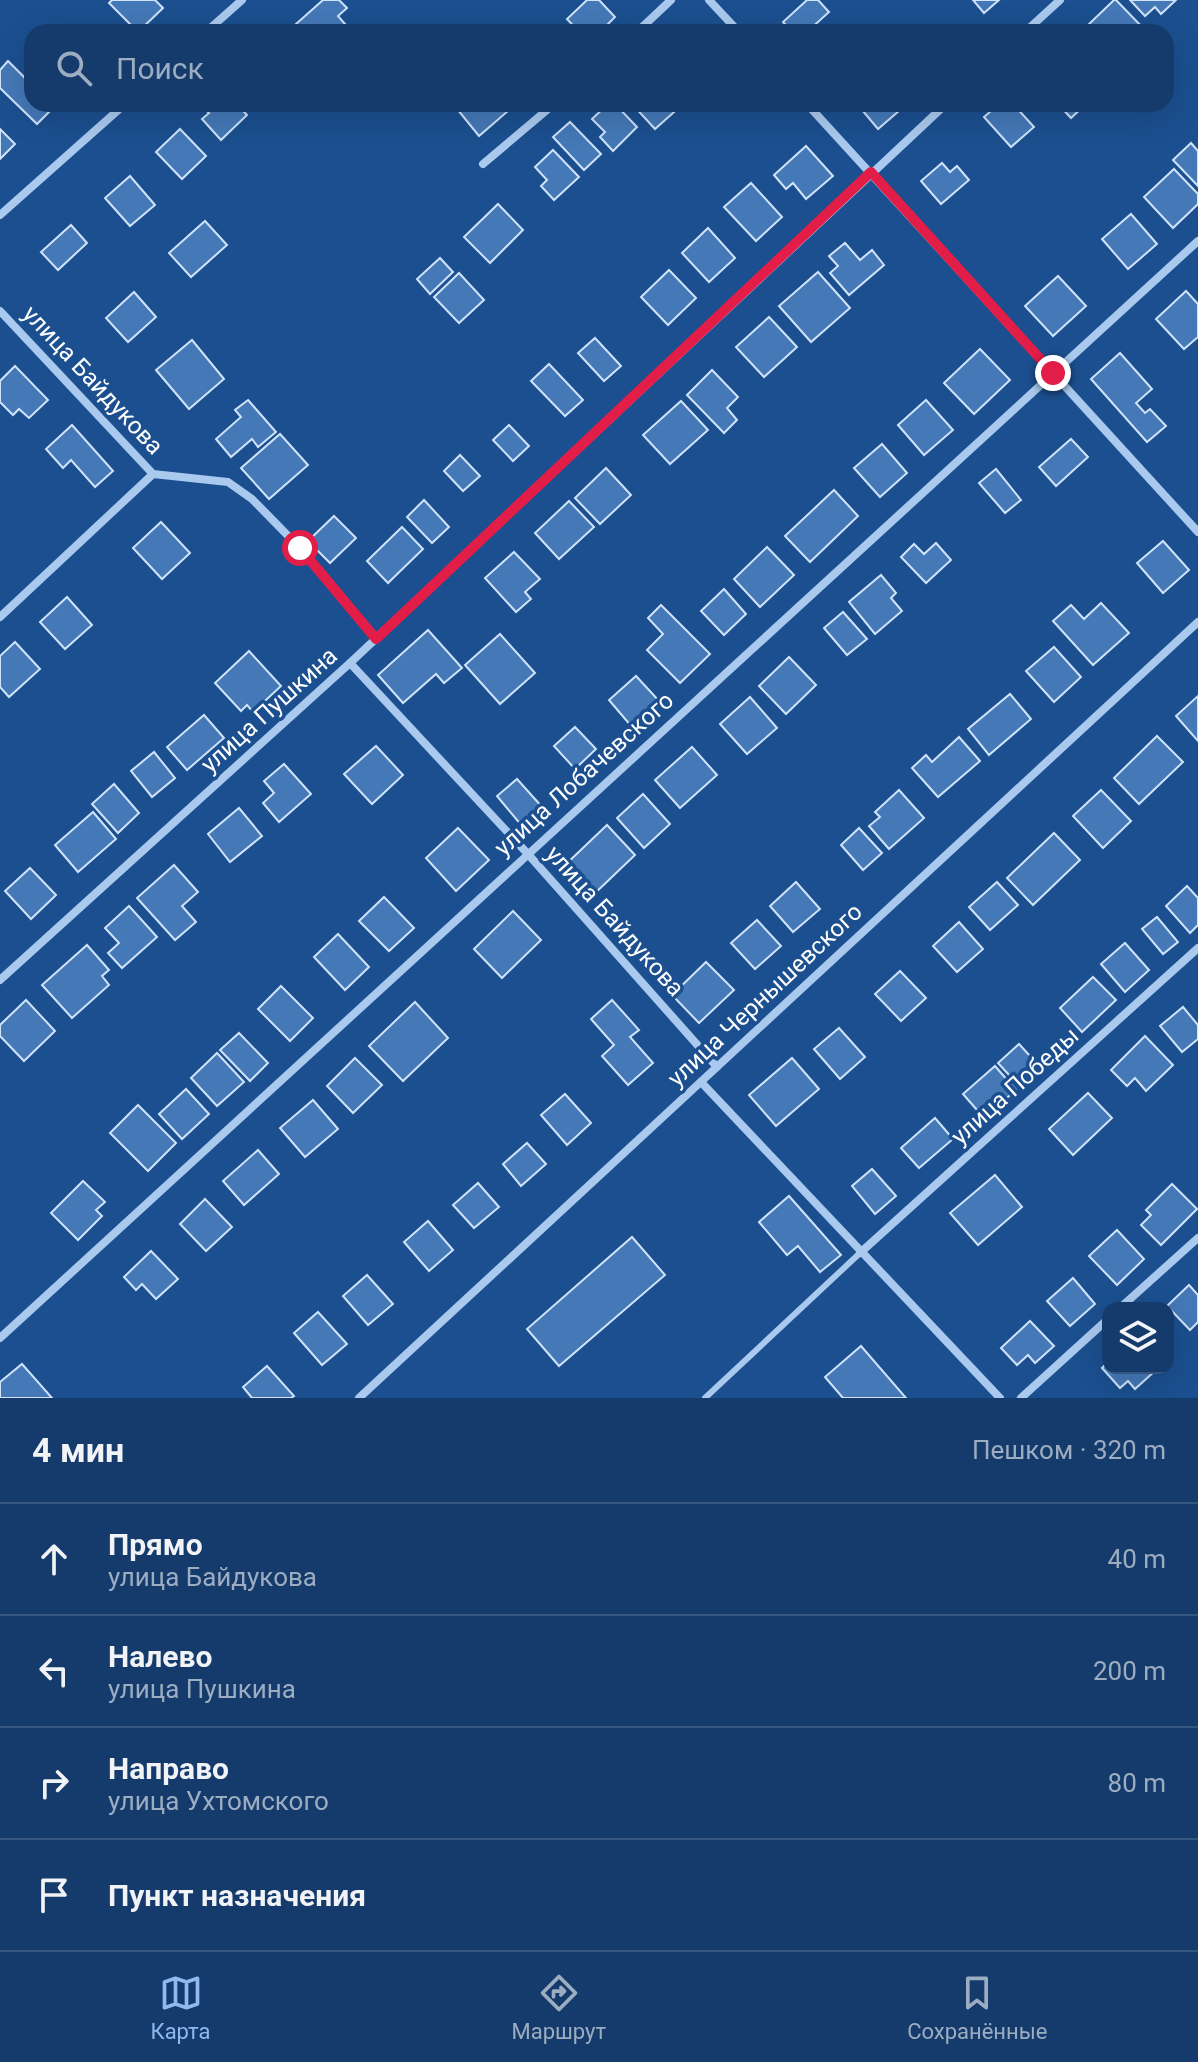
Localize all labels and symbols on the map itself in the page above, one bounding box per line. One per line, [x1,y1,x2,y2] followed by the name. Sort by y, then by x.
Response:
[17,300,169,460] street label: улица Байдукова
[1035,355,1071,391] route end
[282,530,318,566] route start
[195,642,343,778] street label: улица Пушкина
[489,686,679,862] street label: улица Лобачевского
[540,840,690,1002] street label: улица Байдукова
[662,898,868,1092] street label: улица Чернышевского
[946,1021,1084,1151] street label: улица Победы

